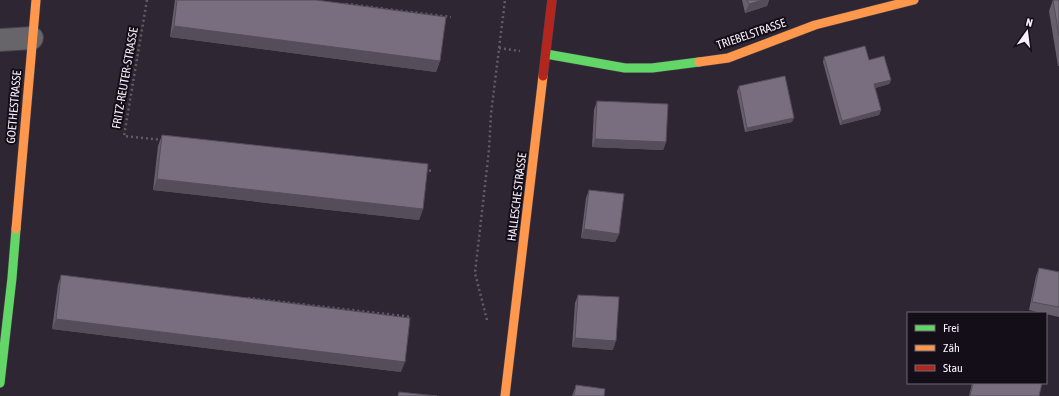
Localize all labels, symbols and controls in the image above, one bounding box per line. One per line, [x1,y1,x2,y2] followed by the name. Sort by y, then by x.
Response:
[1007,12,1047,52] north arrow
[715,16,787,52] street label: TRIEBELSTRASSE
[1025,16,1034,29] text: N
[109,26,141,130] street label: FRITZ-REUTER-STRASSE
[4,70,24,144] street label: GOETHESTRASSE
[505,152,529,242] street label: HALLESCHE STRASSE
[907,312,1047,384] legend
[943,321,959,335] text: Frei
[943,341,960,355] text: Zäh
[943,361,963,375] text: Stau

